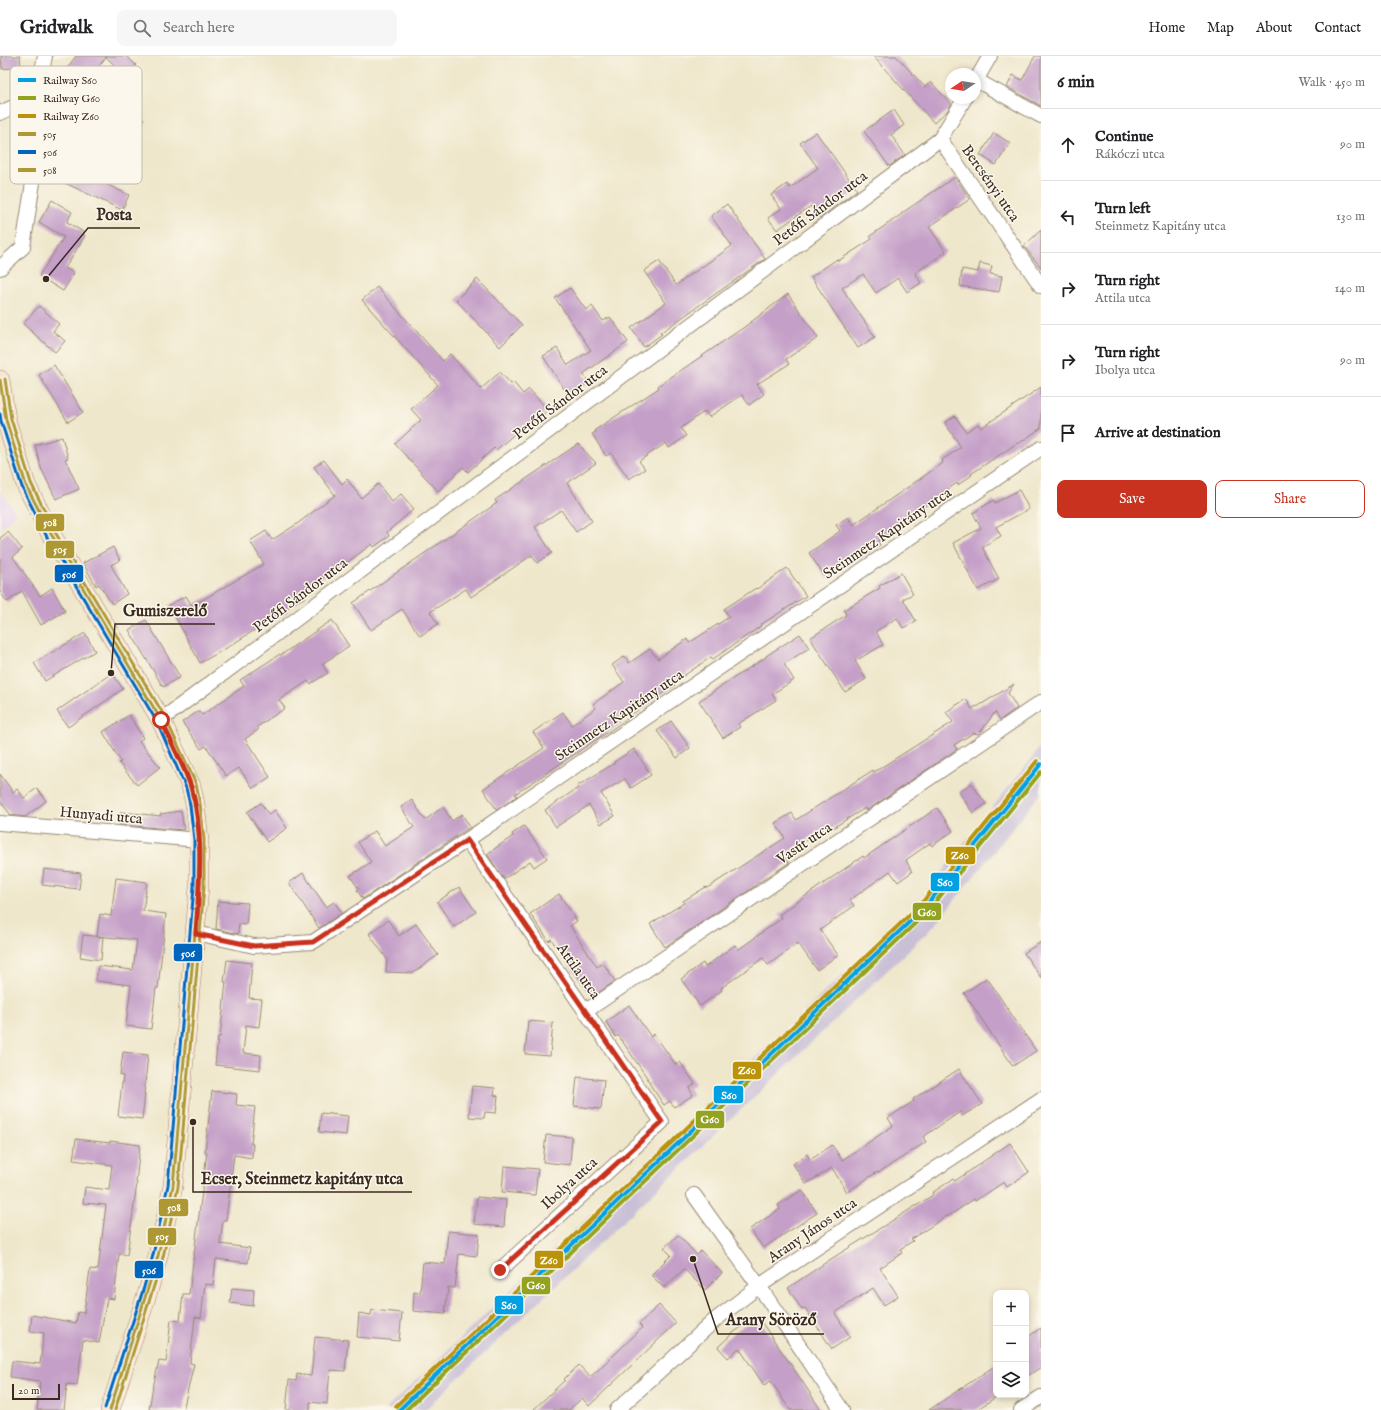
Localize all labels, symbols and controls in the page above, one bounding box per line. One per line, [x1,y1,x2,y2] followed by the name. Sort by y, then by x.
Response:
[117,10,397,46] search box
[20,16,93,40] text: Gridwalk
[131,17,153,39] icon: search
[163,18,235,37] text: Search here
[1149,19,1185,37] text: Home
[1207,19,1234,37] text: Map
[1256,19,1292,37] text: About
[1314,19,1361,37] text: Contact
[10,66,142,184] legend
[945,68,981,104] north arrow
[1057,72,1095,93] text: 6 min
[43,74,97,88] text: Railway S60
[1298,74,1365,91] text: Walk · 450 m
[43,92,100,106] text: Railway G60
[43,110,99,124] text: Railway Z60
[1095,127,1153,146] text: Continue
[43,128,56,142] text: 505
[1057,134,1079,156] icon: ahead
[1340,136,1365,153] text: 90 m
[957,141,1024,226] street label: Bercsényi utca
[43,146,57,160] text: 506
[1095,146,1165,163] text: Rákóczi utca
[43,164,57,178] text: 508
[769,166,872,250] street label: Petőfi Sándor utca
[1095,199,1151,218] text: Turn left
[88,200,140,228] callout: Posta
[96,206,133,226] text: Posta
[1057,206,1079,228] icon: left
[1336,208,1365,225] text: 130 m
[1095,218,1226,235] text: Steinmetz Kapitány utca
[1095,271,1160,290] text: Turn right
[1057,278,1079,300] icon: right
[1335,280,1365,297] text: 140 m
[1095,290,1151,307] text: Attila utca
[1095,343,1160,362] text: Turn right
[1057,350,1079,372] icon: right
[1340,352,1365,369] text: 90 m
[509,360,612,444] street label: Petőfi Sándor utca
[1095,362,1155,379] text: Ibolya utca
[1057,422,1079,444] icon: arrive
[1095,423,1221,442] text: Arrive at destination
[1057,480,1207,518] button: Save
[1215,480,1365,518] button: Share
[819,483,956,583] street label: Steinmetz Kapitány utca
[35,513,65,532] line badge: 508
[43,516,57,530] text: 508
[45,540,75,559] line badge: 505
[53,543,67,557] text: 505
[249,553,352,637] street label: Petőfi Sándor utca
[54,564,84,583] line badge: 506
[62,568,77,582] text: 506
[115,596,215,624] callout: Gumiszerelő
[123,602,207,622] text: Gumiszerelő
[551,665,688,765] street label: Steinmetz Kapitány utca
[152,711,170,729] route start
[59,802,144,829] street label: Hunyadi utca
[772,818,836,869] street label: Vasút utca
[945,846,976,865] line badge: Z60
[951,849,969,863] text: Z60
[930,872,960,892] line badge: S60
[937,876,953,890] text: S60
[912,902,942,921] line badge: G60
[918,906,937,920] text: G60
[552,939,605,1003] street label: Attila utca
[173,943,203,962] line badge: 506
[181,947,196,961] text: 506
[732,1061,762,1080] line badge: Z60
[738,1064,756,1078] text: Z60
[713,1085,744,1104] line badge: S60
[721,1089,737,1103] text: S60
[695,1110,725,1129] line badge: G60
[701,1113,720,1127] text: G60
[537,1153,602,1214] street label: Ibolya utca
[193,1164,412,1192] callout: Ecser, Steinmetz kapitány utca
[201,1170,404,1190] text: Ecser, Steinmetz kapitány utca
[763,1193,861,1268] street label: Arany János utca
[158,1198,189,1217] line badge: 508
[167,1201,181,1215] text: 508
[147,1227,177,1246] line badge: 505
[155,1230,169,1244] text: 505
[534,1250,564,1269] line badge: Z60
[540,1254,558,1268] text: Z60
[134,1260,164,1279] line badge: 506
[491,1261,509,1279] route end
[142,1264,157,1278] text: 506
[521,1276,551,1295] line badge: G60
[527,1279,546,1293] text: G60
[993,1290,1029,1398] map controls
[993,1290,1029,1326] button: +
[494,1295,524,1315] line badge: S60
[501,1299,517,1313] text: S60
[718,1306,824,1334] callout: Arany Söröző
[725,1311,817,1331] text: Arany Söröző
[993,1326,1029,1362] button: −
[993,1362,1029,1398] button: layers
[12,1382,60,1401] scale bar
[18,1384,39,1398] text: 20 m

